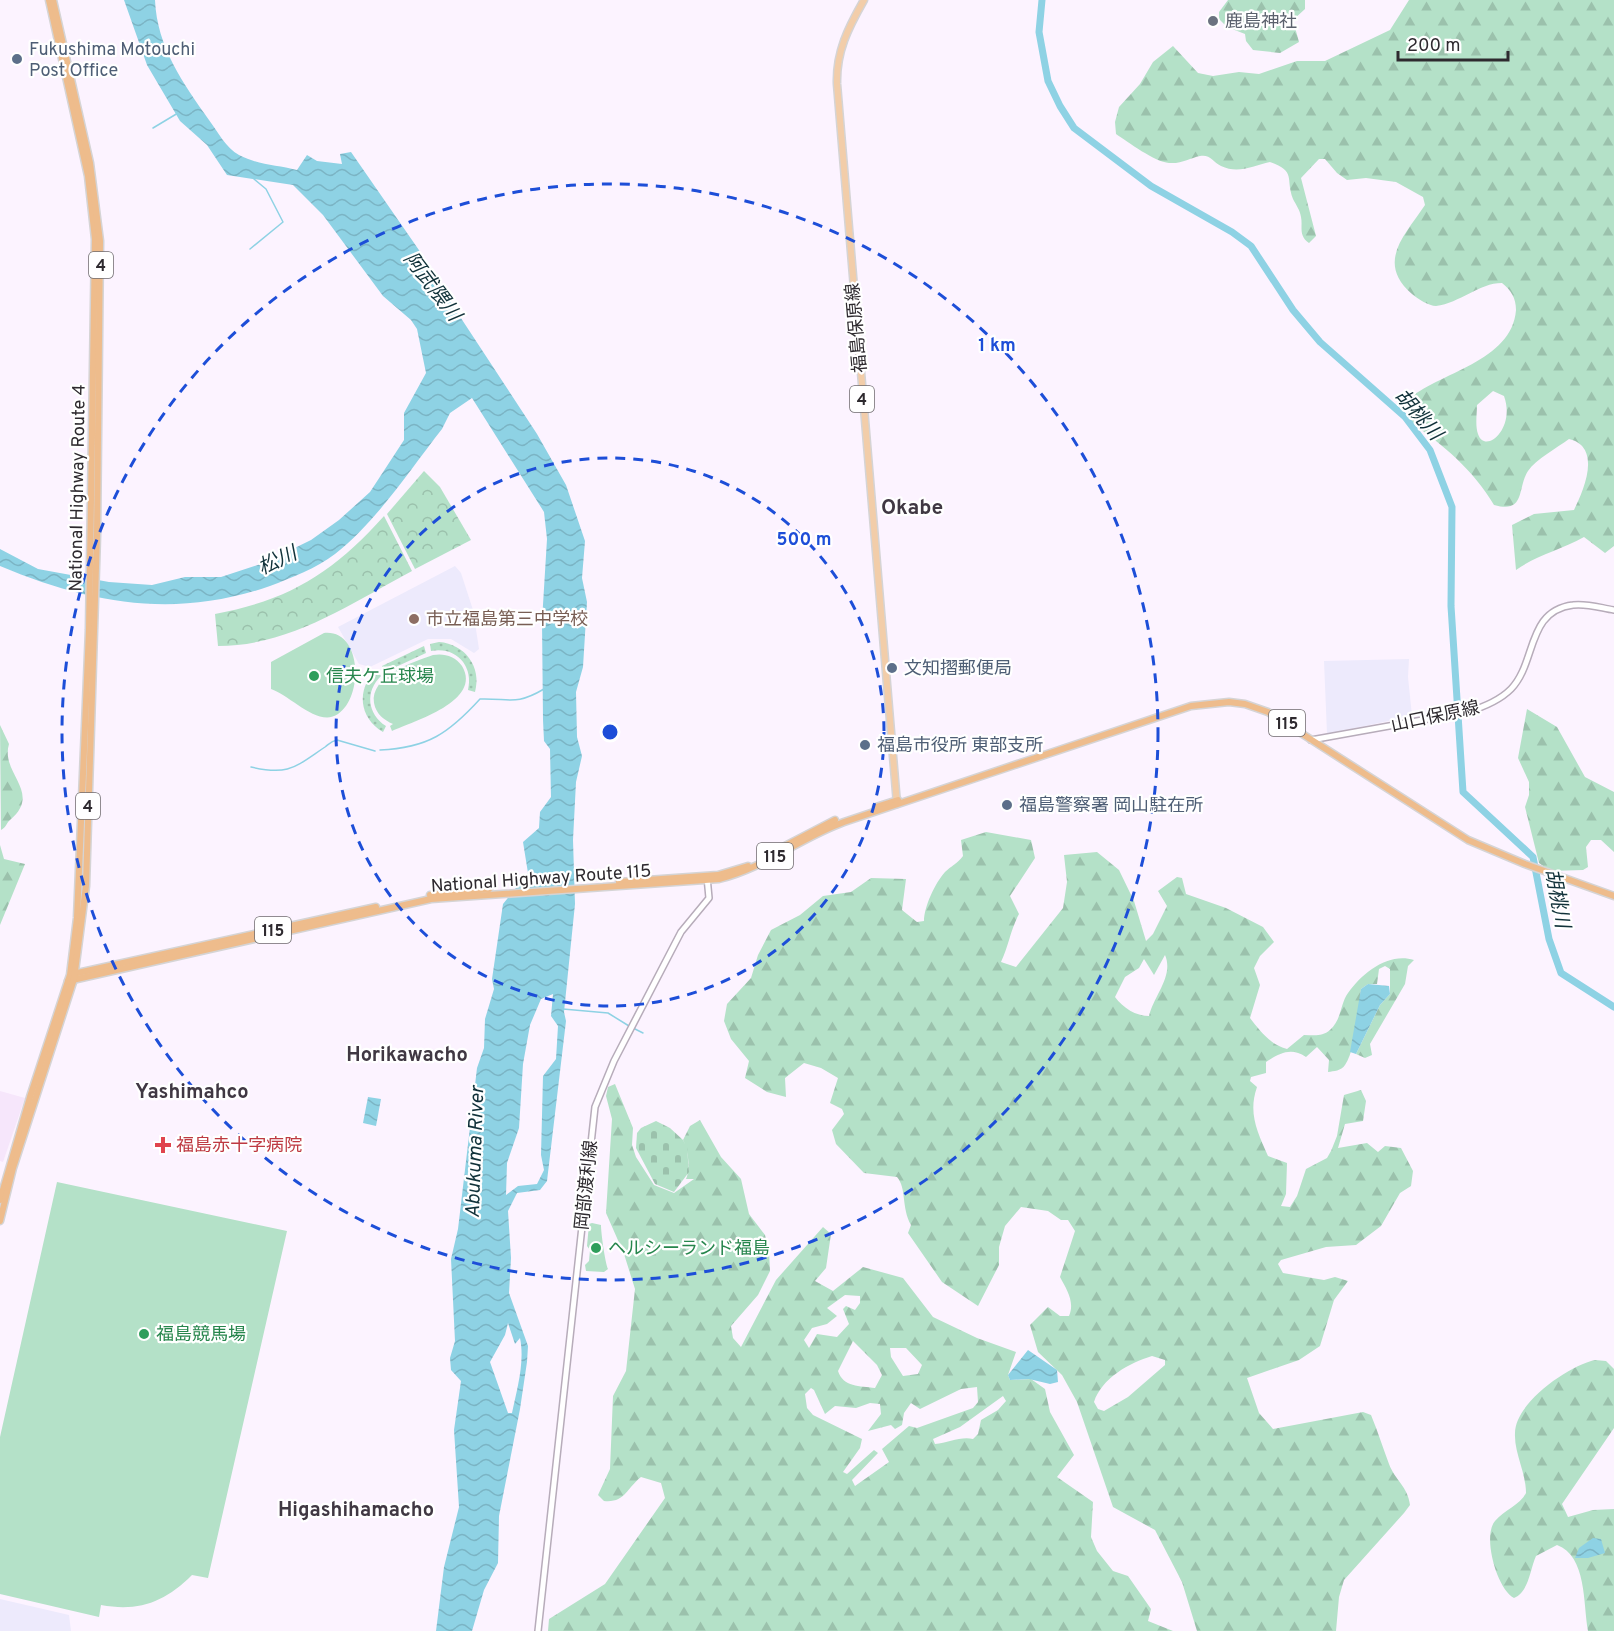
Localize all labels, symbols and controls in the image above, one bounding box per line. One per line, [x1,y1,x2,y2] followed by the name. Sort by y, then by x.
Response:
[1225,11,1297,34] place label: 鹿島神社
[1206,14,1220,28] marker: 鹿島神社
[1398,24,1508,62] scale bar
[1407,35,1460,58] text: 200 m
[29,39,195,83] place label: Fukushima Motouchi Post Office
[10,52,24,66] marker: Fukushima Motouchi Post Office
[397,247,467,329] water label: 阿武隈川
[89,252,113,278] road number: 4
[842,282,873,374] street label: 福島保原線
[978,335,1016,358] text: 1 km
[65,384,92,592] street label: National Highway Route 4
[1388,384,1448,448] water label: 胡桃川
[850,386,874,412] road number: 4
[881,495,943,522] district label: Okabe
[777,529,831,552] text: 500 m
[254,541,303,582] water label: 松川
[426,609,588,632] place label: 市立福島第三中学校
[407,612,421,626] marker: 市立福島第三中学校
[904,658,1012,681] place label: 文知摺郵便局
[885,661,899,675] marker: 文知摺郵便局
[326,666,434,689] place label: 信夫ケ丘球場
[307,669,321,683] marker: 信夫ケ丘球場
[1389,697,1482,738] street label: 山口保原線
[1269,710,1305,736] road number: 115
[600,722,620,742] centre of rings
[877,735,1043,758] place label: 福島市役所 東部支所
[858,738,872,752] marker: 福島市役所 東部支所
[76,793,100,819] road number: 4
[1019,795,1203,818] place label: 福島警察署 岡山駐在所
[1000,798,1014,812] marker: 福島警察署 岡山駐在所
[757,843,793,869] road number: 115
[430,860,652,899] street label: National Highway Route 115
[1538,866,1575,932] water label: 胡桃川
[255,917,291,943] road number: 115
[346,1043,468,1069] district label: Horikawacho
[135,1080,249,1106] district label: Yashimahco
[461,1084,491,1218] water label: Abukuma River
[176,1135,302,1158] place label: 福島赤十字病院
[154,1136,172,1154] marker: 福島赤十字病院
[571,1139,604,1231] street label: 岡部渡利線
[608,1238,770,1261] place label: ヘルシーランド福島
[589,1241,603,1255] marker: ヘルシーランド福島
[156,1324,246,1347] place label: 福島競馬場
[137,1327,151,1341] marker: 福島競馬場
[278,1498,434,1524] district label: Higashihamacho

